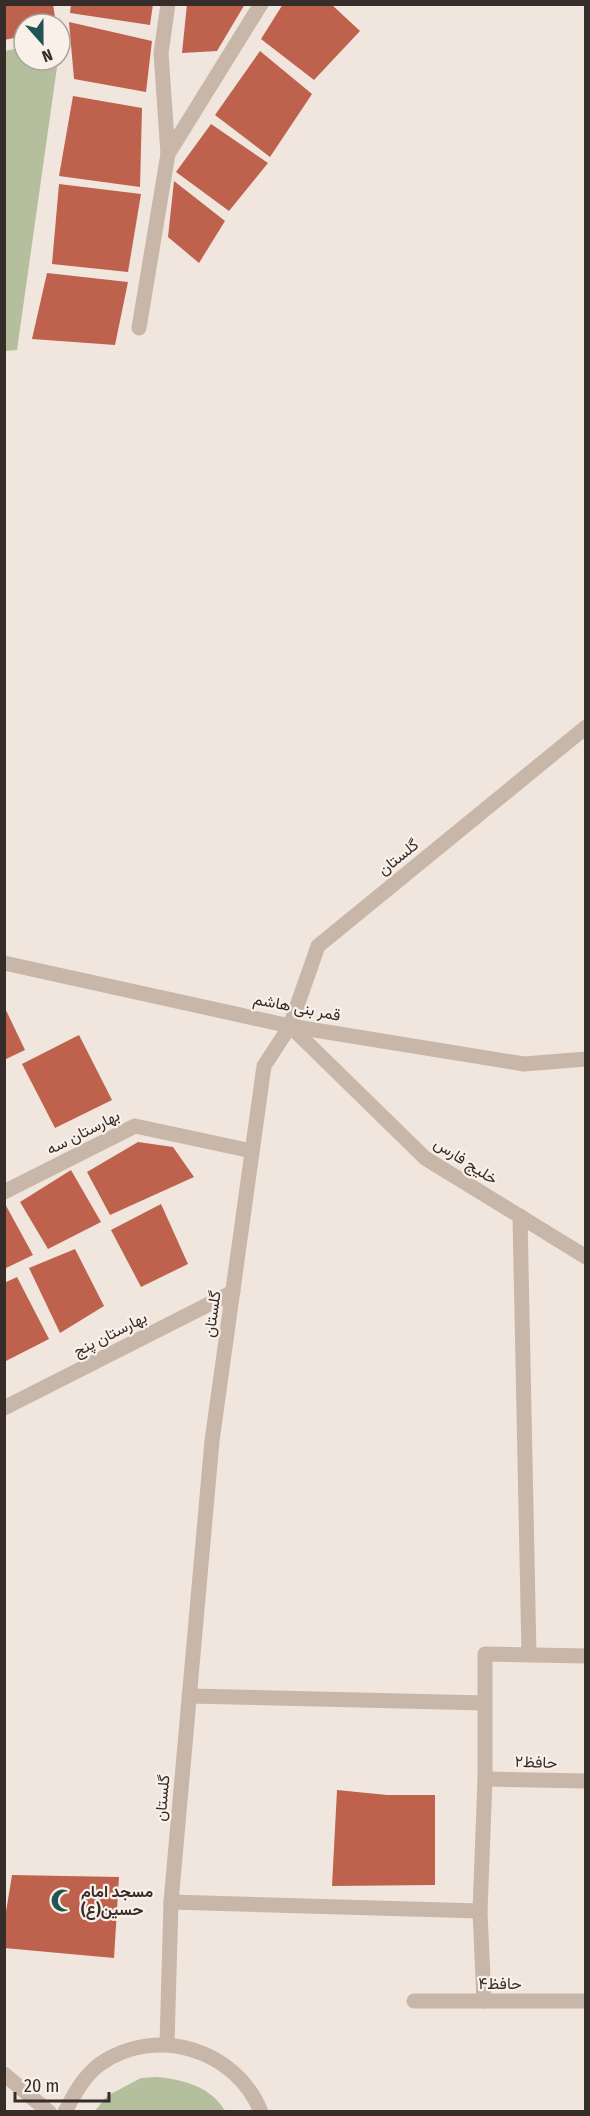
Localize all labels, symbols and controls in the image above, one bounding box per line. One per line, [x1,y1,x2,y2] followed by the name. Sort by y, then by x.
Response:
[12,12,72,72] north arrow
[39,45,55,66] text: N
[374,835,422,879] street label: گلستان
[251,989,342,1026] street label: قمر بنی هاشم
[43,1105,123,1159] street label: بهارستان سه
[430,1133,502,1190] street label: خلیج فارس
[199,1289,225,1339] street label: گلستان
[70,1307,151,1362] street label: بهارستان پنج
[514,1752,558,1772] street label: حافظ۲
[150,1774,174,1822] street label: گلستان
[81,1882,153,1920] place label: مسجد امام حسین(ع)
[50,1887,76,1913] mosque icon: مسجد امام حسین(ع)
[478,1974,522,1993] street label: حافظ۴
[15,2065,110,2103] scale bar
[24,2075,59,2097] text: 20 m

